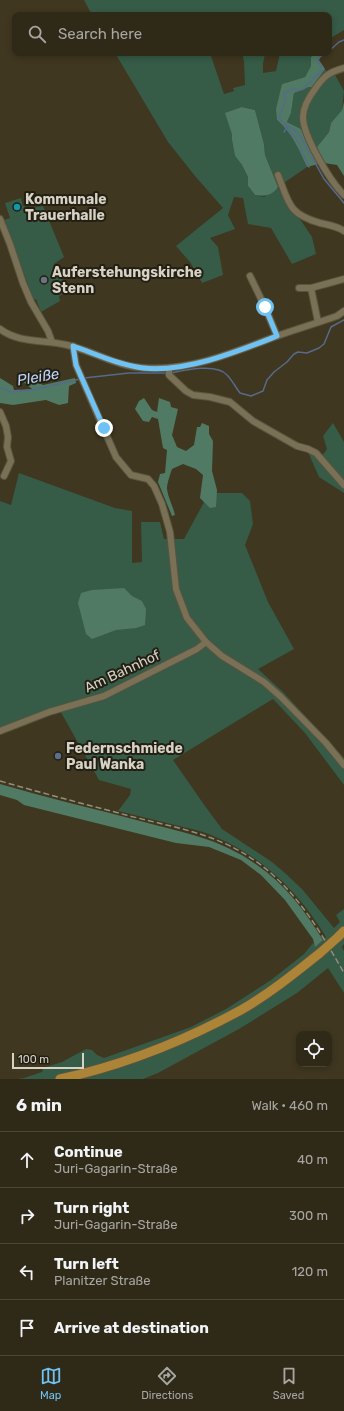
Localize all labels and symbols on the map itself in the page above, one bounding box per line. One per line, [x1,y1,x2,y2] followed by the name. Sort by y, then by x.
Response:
[25,191,107,224] place label: Kommunale Trauerhalle
[12,202,22,212] marker: Kommunale Trauerhalle
[52,264,202,297] place label: Auferstehungskirche Stenn
[39,275,49,285] marker: Auferstehungskirche Stenn
[256,298,274,316] route start
[15,364,61,390] water label: Pleiße
[95,419,113,437] route end
[82,646,163,696] street label: Am Bahnhof
[66,740,183,773] place label: Federnschmiede Paul Wanka
[53,751,63,761] marker: Federnschmiede Paul Wanka
[12,1051,84,1070] scale bar

